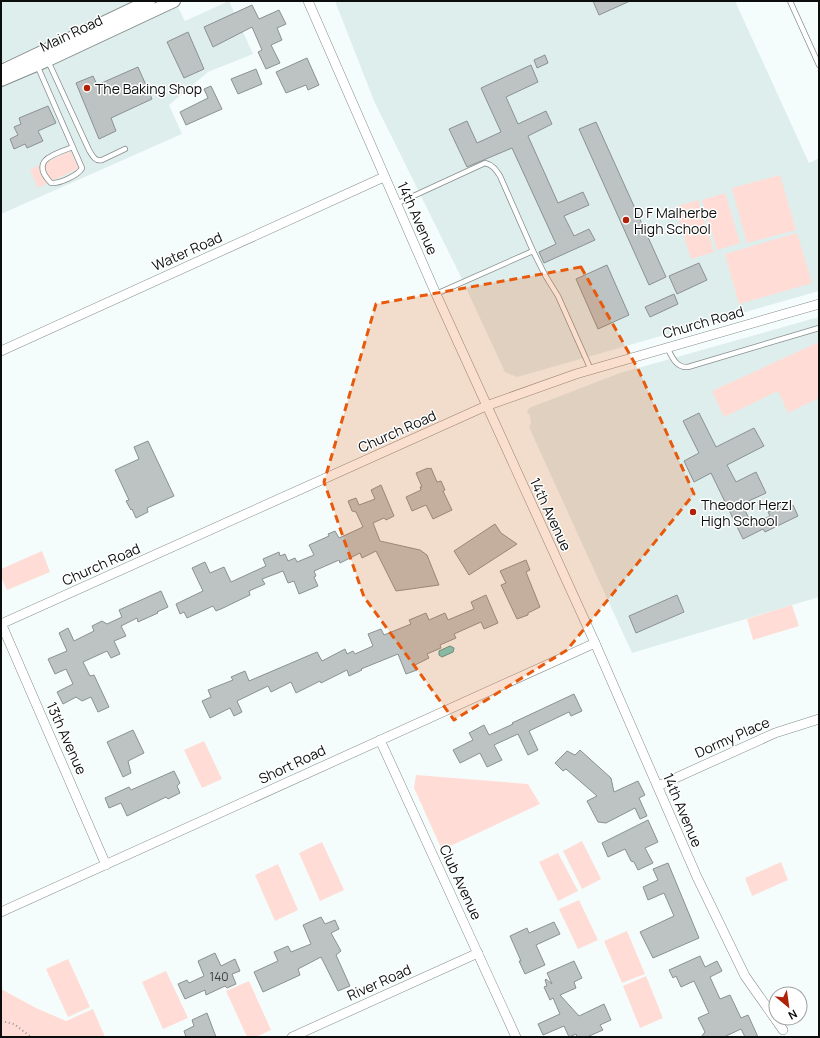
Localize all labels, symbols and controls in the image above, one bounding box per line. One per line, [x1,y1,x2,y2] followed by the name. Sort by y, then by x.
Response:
[37,10,105,56] street label: Main Road
[95,79,202,98] place label: The Baking Shop
[82,83,92,93] marker: The Baking Shop
[393,178,443,258] street label: 14th Avenue
[634,203,717,238] place label: D F Malherbe High School
[621,215,631,225] marker: D F Malherbe High School
[149,227,225,275] street label: Water Road
[660,301,746,343] street label: Church Road
[355,405,439,457] street label: Church Road
[526,474,576,554] street label: 14th Avenue
[701,495,792,530] place label: Theodor Herzl High School
[688,507,698,517] marker: Theodor Herzl High School
[59,538,143,590] street label: Church Road
[42,699,92,777] street label: 13th Avenue
[692,712,772,762] street label: Dormy Place
[255,740,329,788] street label: Short Road
[659,770,707,850] street label: 14th Avenue
[435,841,487,923] street label: Club Avenue
[344,959,414,1005] street label: River Road
[209,968,229,985] house number: 140
[768,986,808,1026] north arrow
[786,1007,800,1024] text: N

